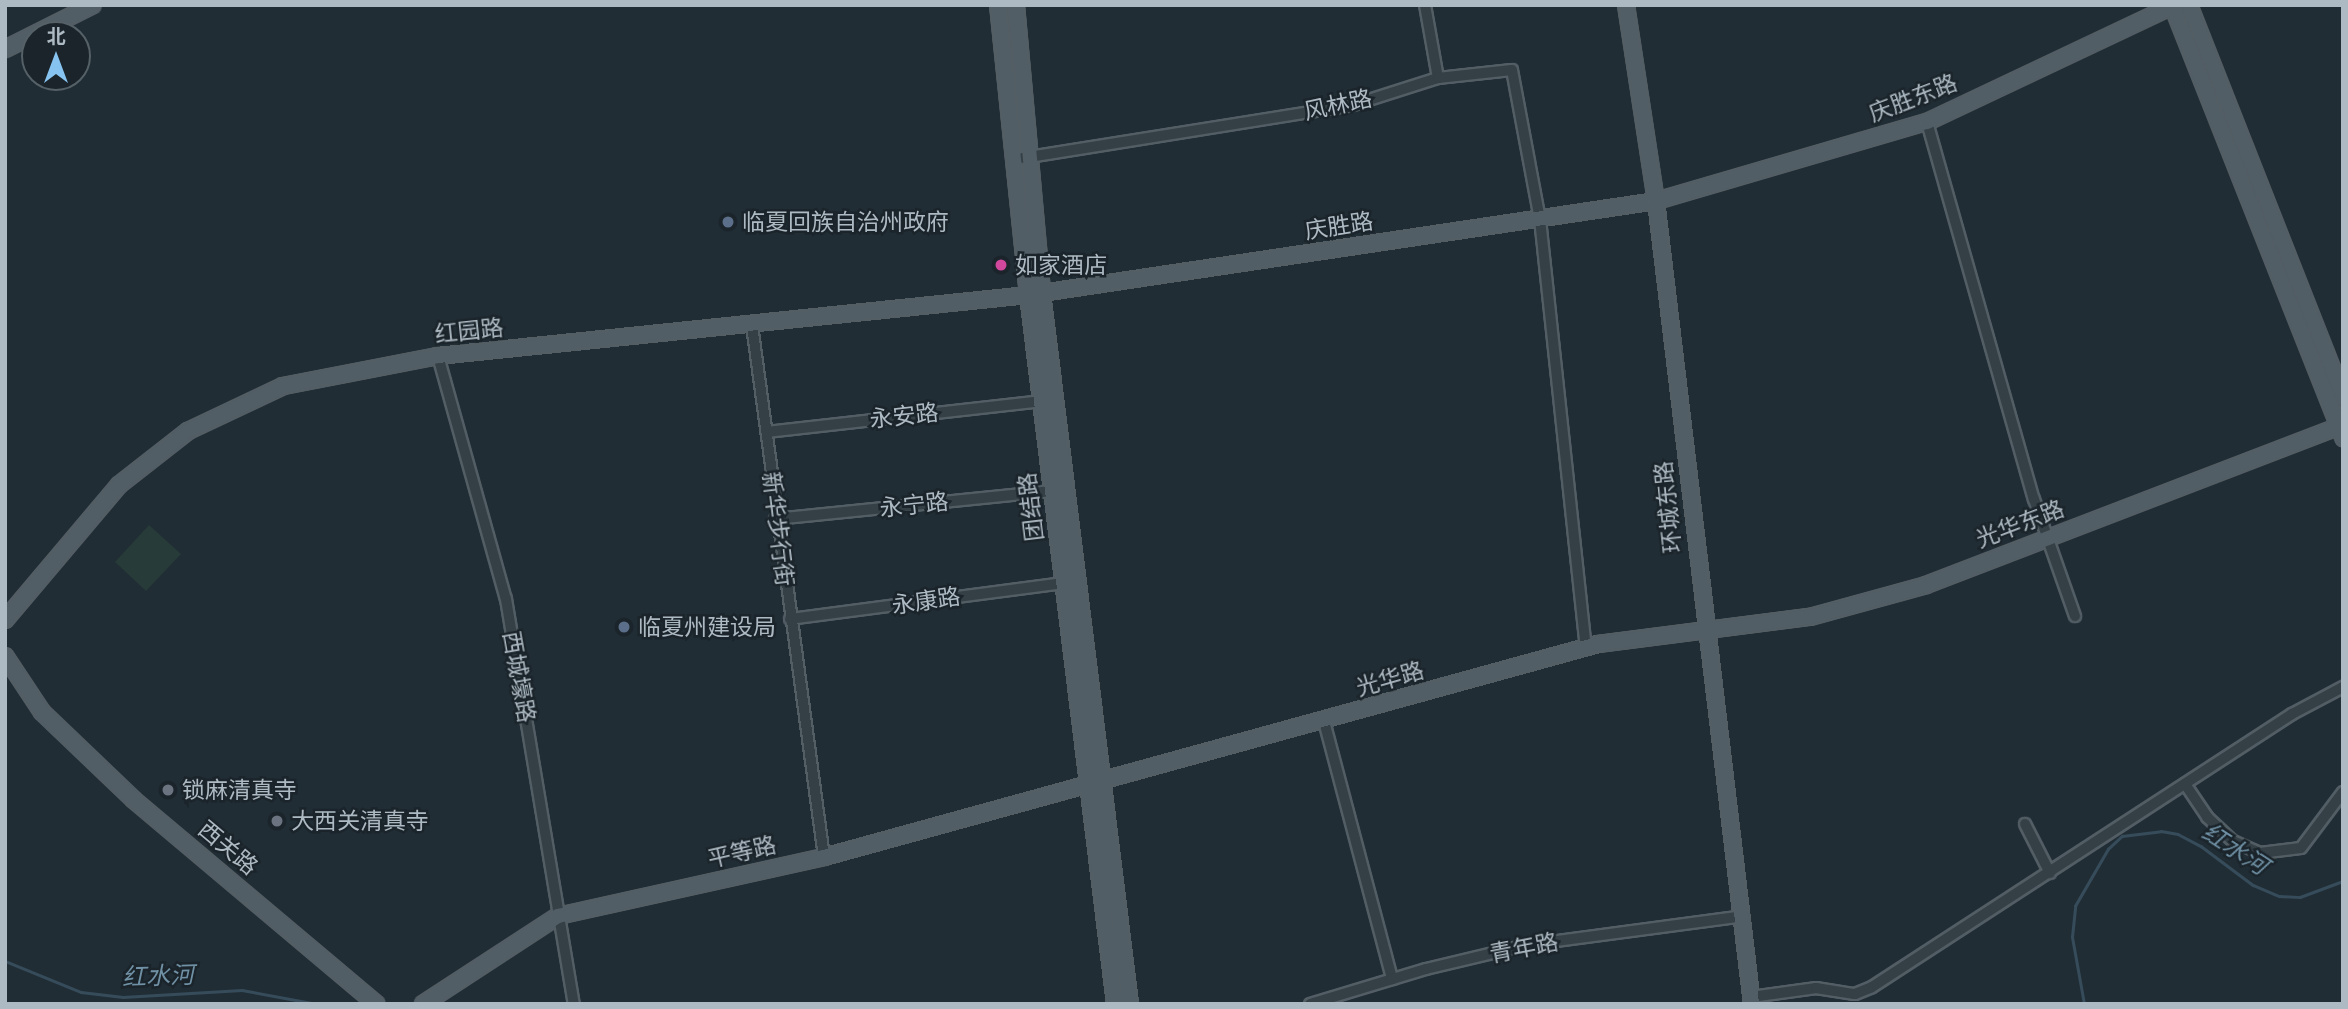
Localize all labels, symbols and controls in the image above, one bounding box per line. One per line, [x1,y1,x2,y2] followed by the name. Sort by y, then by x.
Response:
[21,21,91,91] north arrow
[46,24,66,49] text: 北
[1865,69,1961,127] street label: 庆胜东路
[1301,84,1375,126] street label: 风林路
[1303,207,1375,245] street label: 庆胜路
[742,208,949,236] place label: 临夏回族自治州政府
[720,214,736,230] marker: 临夏回族自治州政府
[1015,251,1107,279] place label: 如家酒店
[993,257,1009,273] marker: 如家酒店
[433,314,505,348] street label: 红园路
[868,399,940,433] street label: 永安路
[1649,460,1687,554] street label: 环城东路
[757,470,799,588] street label: 新华步行街
[1013,471,1049,543] street label: 团结路
[878,488,950,522] street label: 永宁路
[1972,495,2068,553] street label: 光华东路
[890,583,962,619] street label: 永康路
[638,613,776,641] place label: 临夏州建设局
[616,619,632,635] marker: 临夏州建设局
[497,629,541,725] street label: 西城壕路
[1353,656,1427,702] street label: 光华路
[182,776,297,804] place label: 锁麻清真寺
[160,782,176,798] marker: 锁麻清真寺
[291,807,429,835] place label: 大西关清真寺
[269,813,285,829] marker: 大西关清真寺
[193,815,263,881] street label: 西关路
[2197,817,2273,881] water label: 红水河
[705,831,779,873] street label: 平等路
[1488,928,1560,968] street label: 青年路
[122,960,194,992] water label: 红水河

